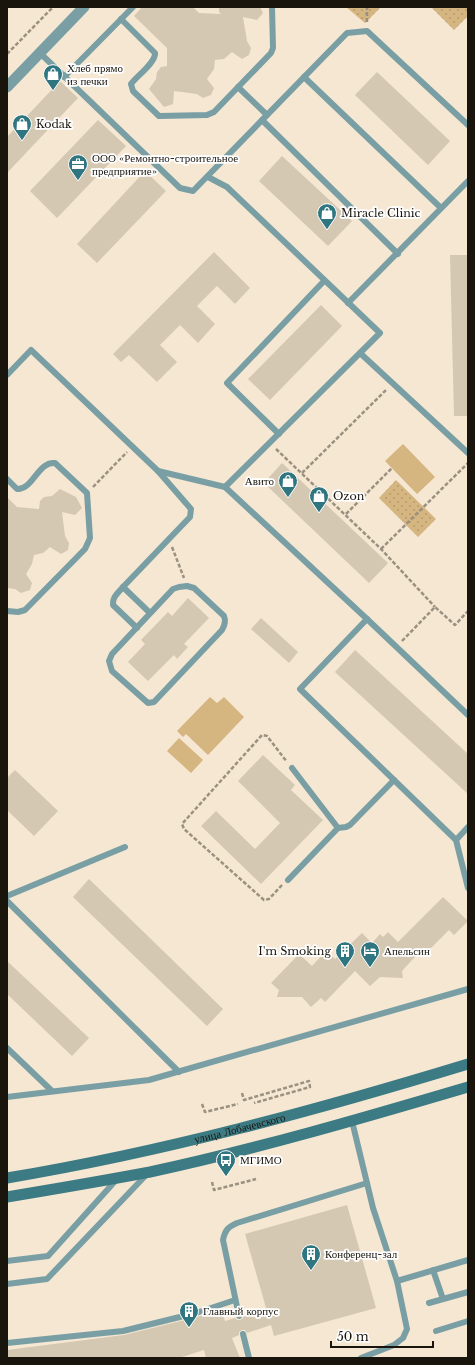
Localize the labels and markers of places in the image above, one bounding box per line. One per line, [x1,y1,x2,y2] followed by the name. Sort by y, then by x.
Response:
[67,61,123,88] place label: Хлеб прямо из печки
[42,63,64,91] shop icon: Хлеб прямо из печки
[11,113,33,141] shop icon: Kodak
[36,117,72,131] place label: Kodak
[92,151,238,178] place label: ООО «Ремонтно-строительное предприятие»
[67,153,89,181] office icon: ООО «Ремонтно-строительное предприятие»
[316,202,338,230] shop icon: Miracle Clinic
[341,206,420,220] place label: Miracle Clinic
[277,470,299,498] shop icon: Авито
[245,474,274,488] place label: Авито
[308,485,330,513] shop icon: Ozon
[333,489,365,503] place label: Ozon
[334,940,356,968] building icon: I'm Smoking
[359,940,381,968] hotel icon: Апельсин
[258,944,331,958] place label: I'm Smoking
[384,944,430,958] place label: Апельсин
[215,1149,237,1177] bus stop icon: МГИМО
[240,1153,282,1167] place label: МГИМО
[300,1243,322,1271] building icon: Конференц-зал
[325,1247,398,1261] place label: Конференц-зал
[178,1300,200,1328] building icon: Главный корпус
[203,1304,279,1318] place label: Главный корпус

